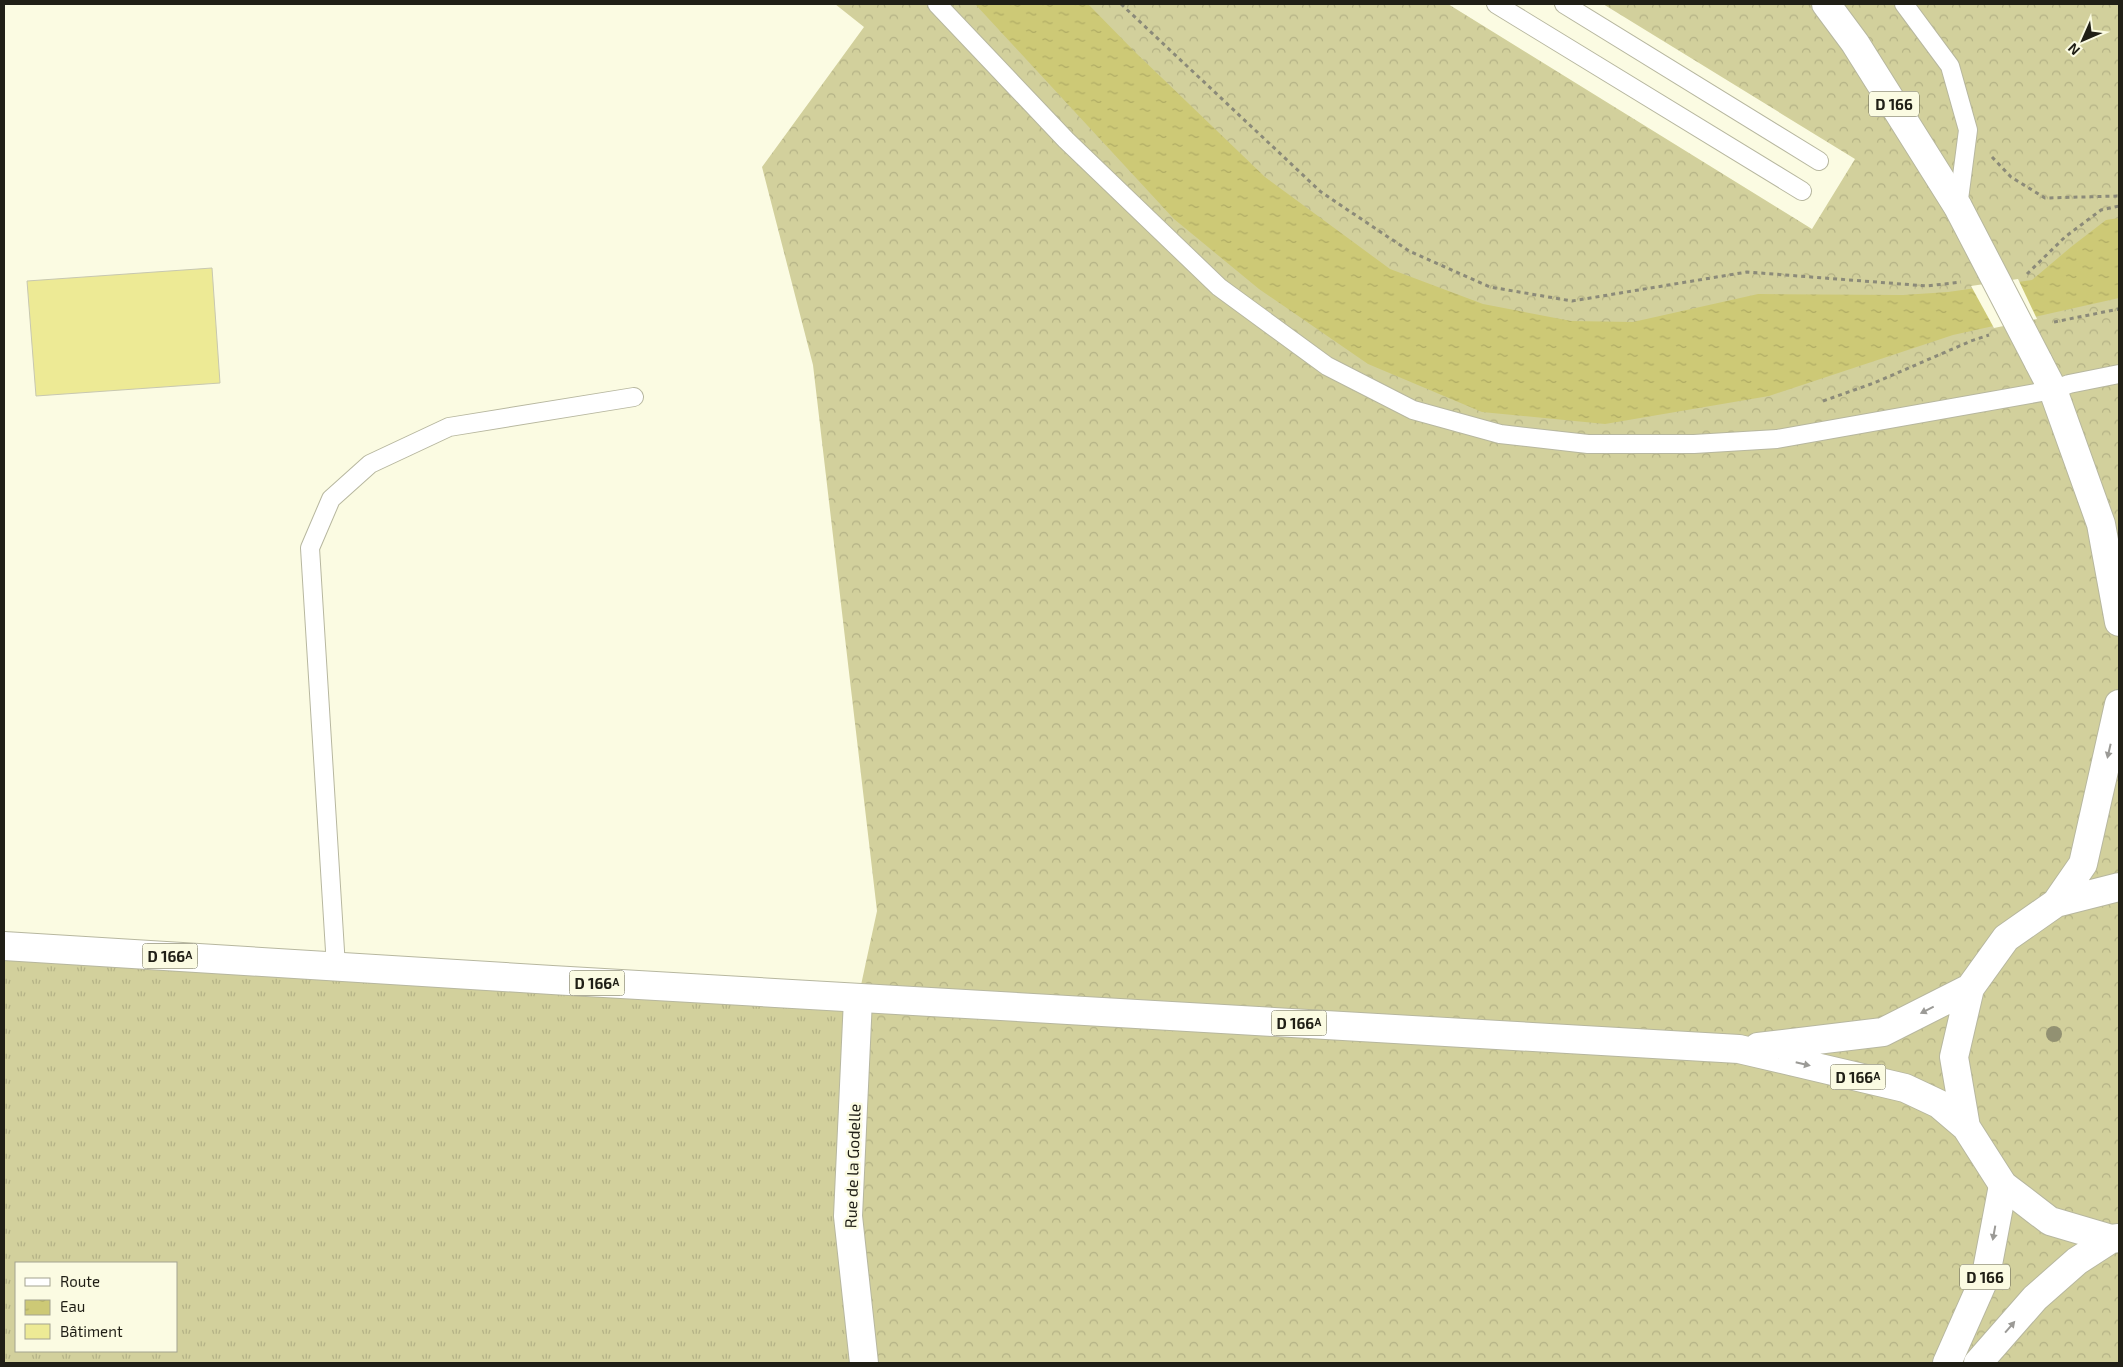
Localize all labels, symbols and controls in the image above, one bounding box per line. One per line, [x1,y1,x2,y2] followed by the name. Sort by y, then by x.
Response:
[2058,15,2108,65] north arrow
[2064,40,2083,59] text: N
[1869,92,1919,116] road number: D 166
[2104,744,2112,760] one-way arrow
[142,944,198,968] road number: D 166ᴬ
[570,970,624,996] road number: D 166ᴬ
[1920,1007,1934,1015] one-way arrow
[1272,1010,1326,1036] road number: D 166ᴬ
[1796,1060,1811,1068] one-way arrow
[1830,1064,1886,1090] road number: D 166ᴬ
[840,1103,864,1229] street label: Rue de la Godelle
[1990,1225,1998,1240] one-way arrow
[15,1262,178,1352] legend
[1960,1264,2010,1290] road number: D 166
[60,1272,100,1290] text: Route
[60,1297,85,1315] text: Eau
[2004,1321,2016,1333] one-way arrow
[60,1322,123,1340] text: Bâtiment

